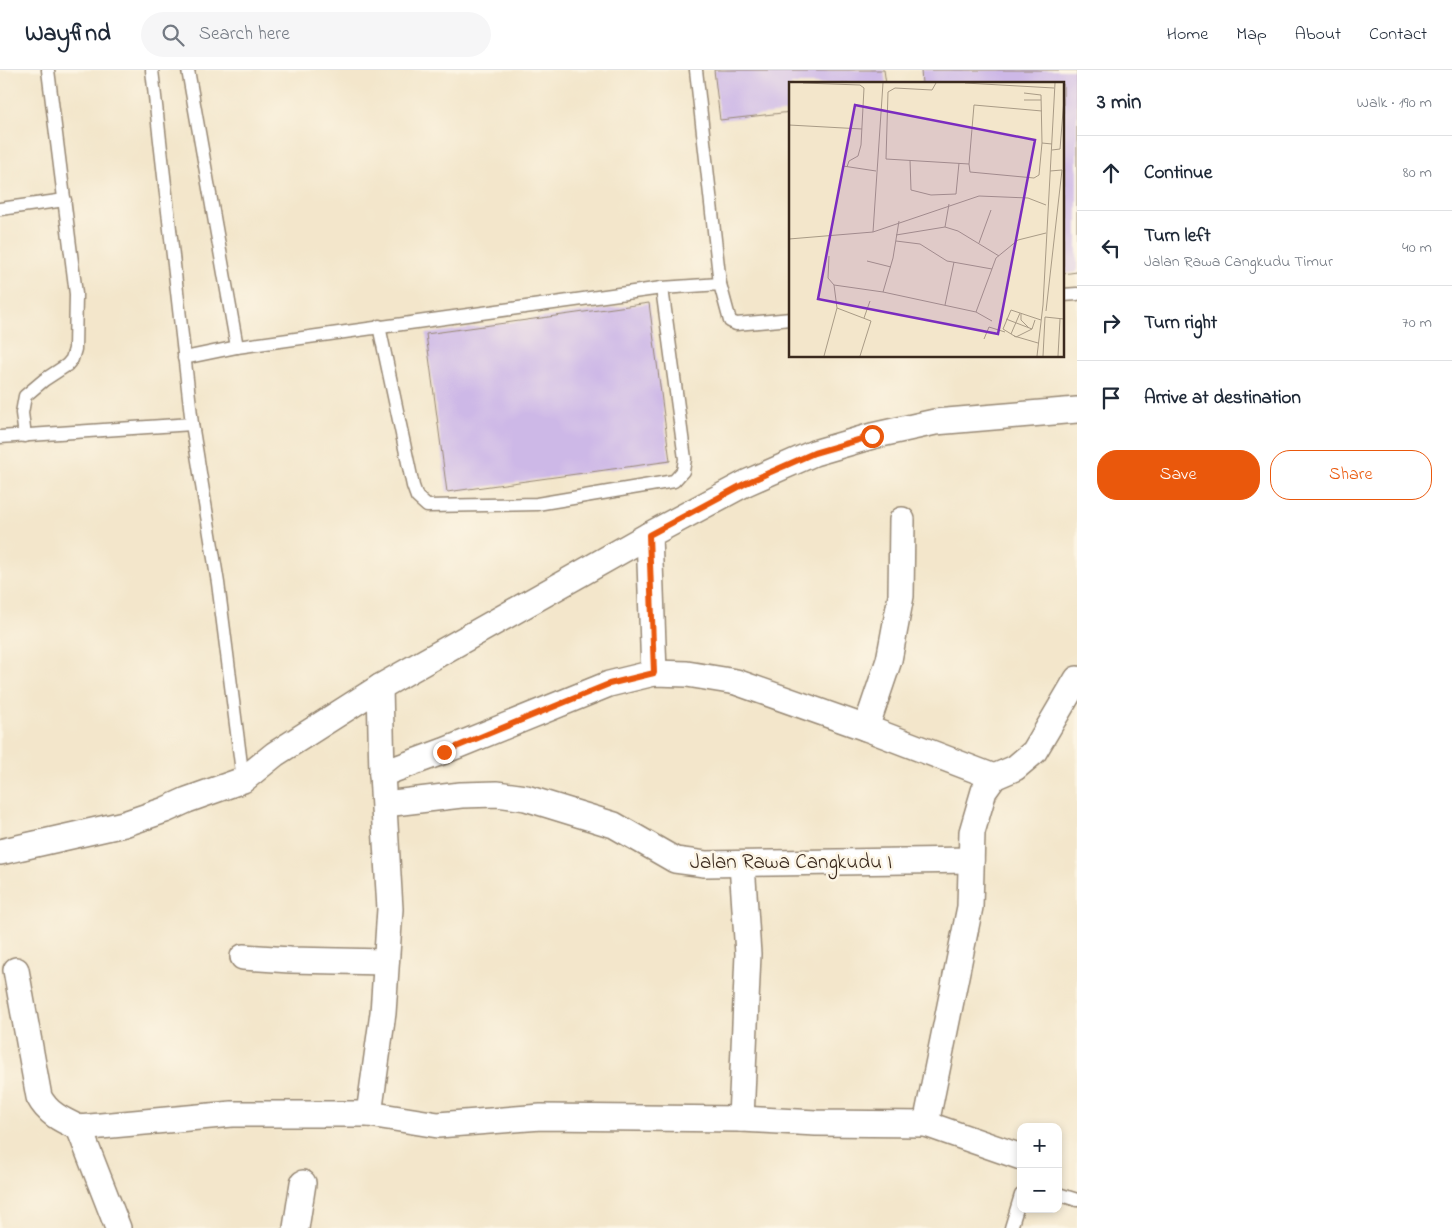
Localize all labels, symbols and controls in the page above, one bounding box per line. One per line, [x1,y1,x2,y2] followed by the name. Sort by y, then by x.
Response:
[141,12,491,57] search box
[25,17,111,52] text: Wayfind
[159,21,187,49] icon: search
[199,21,290,48] text: Search here
[1167,22,1208,48] text: Home
[1236,22,1267,48] text: Map
[1295,22,1341,48] text: About
[1369,22,1427,48] text: Contact
[789,82,1064,358] inset map
[1097,88,1141,118] text: 3 min
[1357,91,1432,115] text: Walk · 190 m
[1097,159,1125,187] icon: ahead
[1144,160,1212,187] text: Continue
[1403,161,1432,185] text: 80 m
[1144,223,1211,250] text: Turn left
[1097,234,1125,262] icon: left
[1402,236,1432,260] text: 40 m
[1144,250,1333,274] text: Jalan Rawa Cangkudu Timur
[1097,309,1125,337] icon: right
[1144,310,1217,337] text: Turn right
[1402,311,1432,335] text: 70 m
[1097,384,1125,412] icon: arrive
[1144,385,1301,412] text: Arrive at destination
[861,425,884,448] route start
[1097,450,1260,500] button: Save
[1270,450,1432,500] button: Share
[433,741,456,764] route end
[690,848,892,880] street label: Jalan Rawa Cangkudu I
[1017,1123,1062,1213] map controls
[1017,1123,1062,1168] button: +
[1017,1168,1062,1213] button: −

